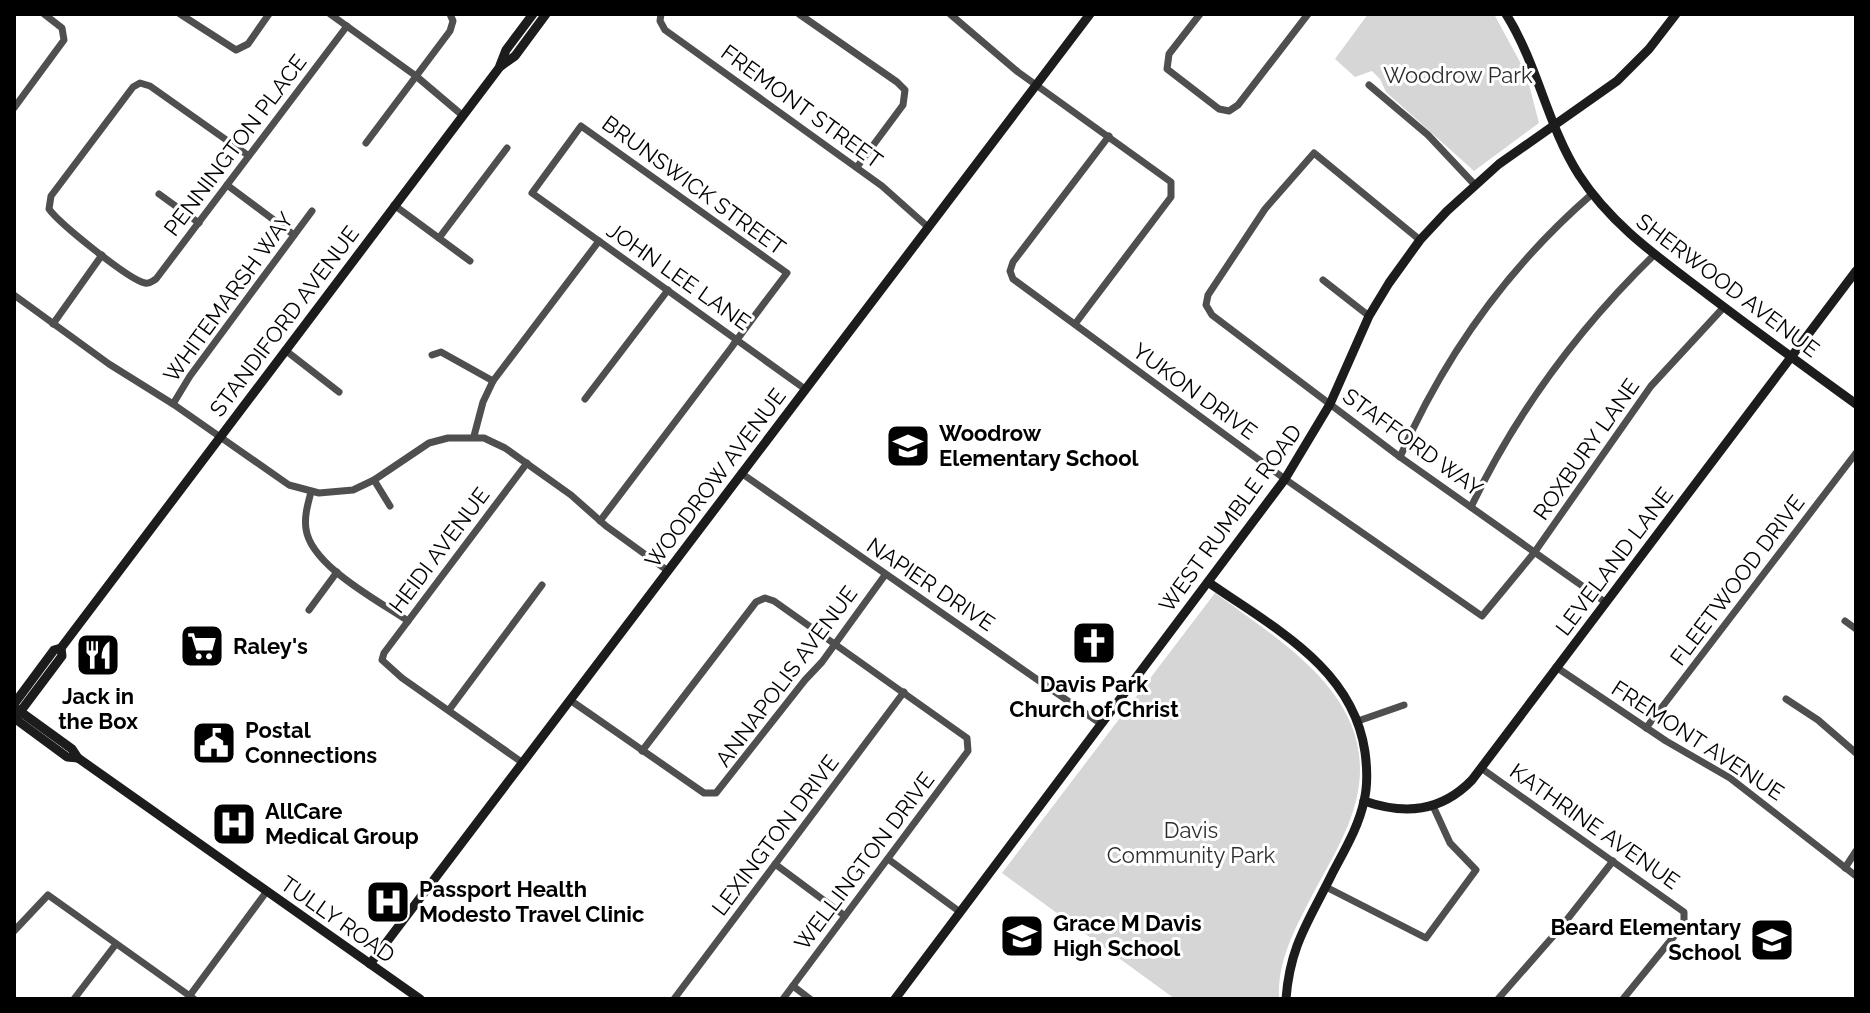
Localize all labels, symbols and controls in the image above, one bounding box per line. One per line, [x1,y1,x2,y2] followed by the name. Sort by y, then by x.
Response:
[716,39,888,174] street label: FREMONT STREET
[158,49,312,241] street label: PENNINGTON PLACE
[1383,62,1533,88] park label: Woodrow Park
[597,110,791,261] street label: BRUNSWICK STREET
[158,207,298,387] street label: WHITEMARSH WAY
[1632,208,1824,362] street label: SHERWOOD AVENUE
[602,217,756,335] street label: JOHN LEE LANE
[204,221,364,421] street label: STANDIFORD AVENUE
[1128,337,1262,445] street label: YUKON DRIVE
[1528,373,1644,525] street label: ROXBURY LANE
[639,383,791,573] street label: WOODROW AVENUE
[1338,383,1488,501] street label: STAFFORD WAY
[1153,419,1307,617] street label: WEST RUMBLE ROAD
[939,420,1140,471] place label: Woodrow Elementary School
[884,422,932,470] school or university icon: Woodrow Elementary School
[383,482,495,618] street label: HEIDI AVENUE
[1550,482,1678,640] street label: LEVELAND LANE
[1664,490,1810,670] street label: FLEETWOOD DRIVE
[862,532,1000,636] street label: NAPIER DRIVE
[710,581,862,771] street label: ANNAPOLIS AVENUE
[1070,619,1118,667] church icon: Davis Park Church of Christ
[178,622,226,670] supermarket icon: Raley's
[74,631,122,679] restaurant icon: Jack in the Box
[233,633,308,659] place label: Raley's
[1009,671,1179,722] place label: Davis Park Church of Christ
[1607,675,1789,805] street label: FREMONT AVENUE
[58,683,138,734] place label: Jack in the Box
[245,717,377,768] place label: Postal Connections
[190,719,238,767] public building icon: Postal Connections
[706,750,844,920] street label: LEXINGTON DRIVE
[1505,758,1685,894] street label: KATHRINE AVENUE
[789,767,939,955] street label: WELLINGTON DRIVE
[265,798,419,849] place label: AllCare Medical Group
[210,800,258,848] hospital icon: AllCare Medical Group
[1107,817,1276,868] park label: Davis Community Park
[276,870,400,968] street label: TULLY ROAD
[419,876,644,927] place label: Passport Health Modesto Travel Clinic
[364,878,412,926] hospital icon: Passport Health Modesto Travel Clinic
[1053,910,1202,961] place label: Grace M Davis High School
[998,912,1046,960] school or university icon: Grace M Davis High School
[1550,914,1742,965] place label: Beard Elementary School
[1748,916,1796,964] school or university icon: Beard Elementary School

